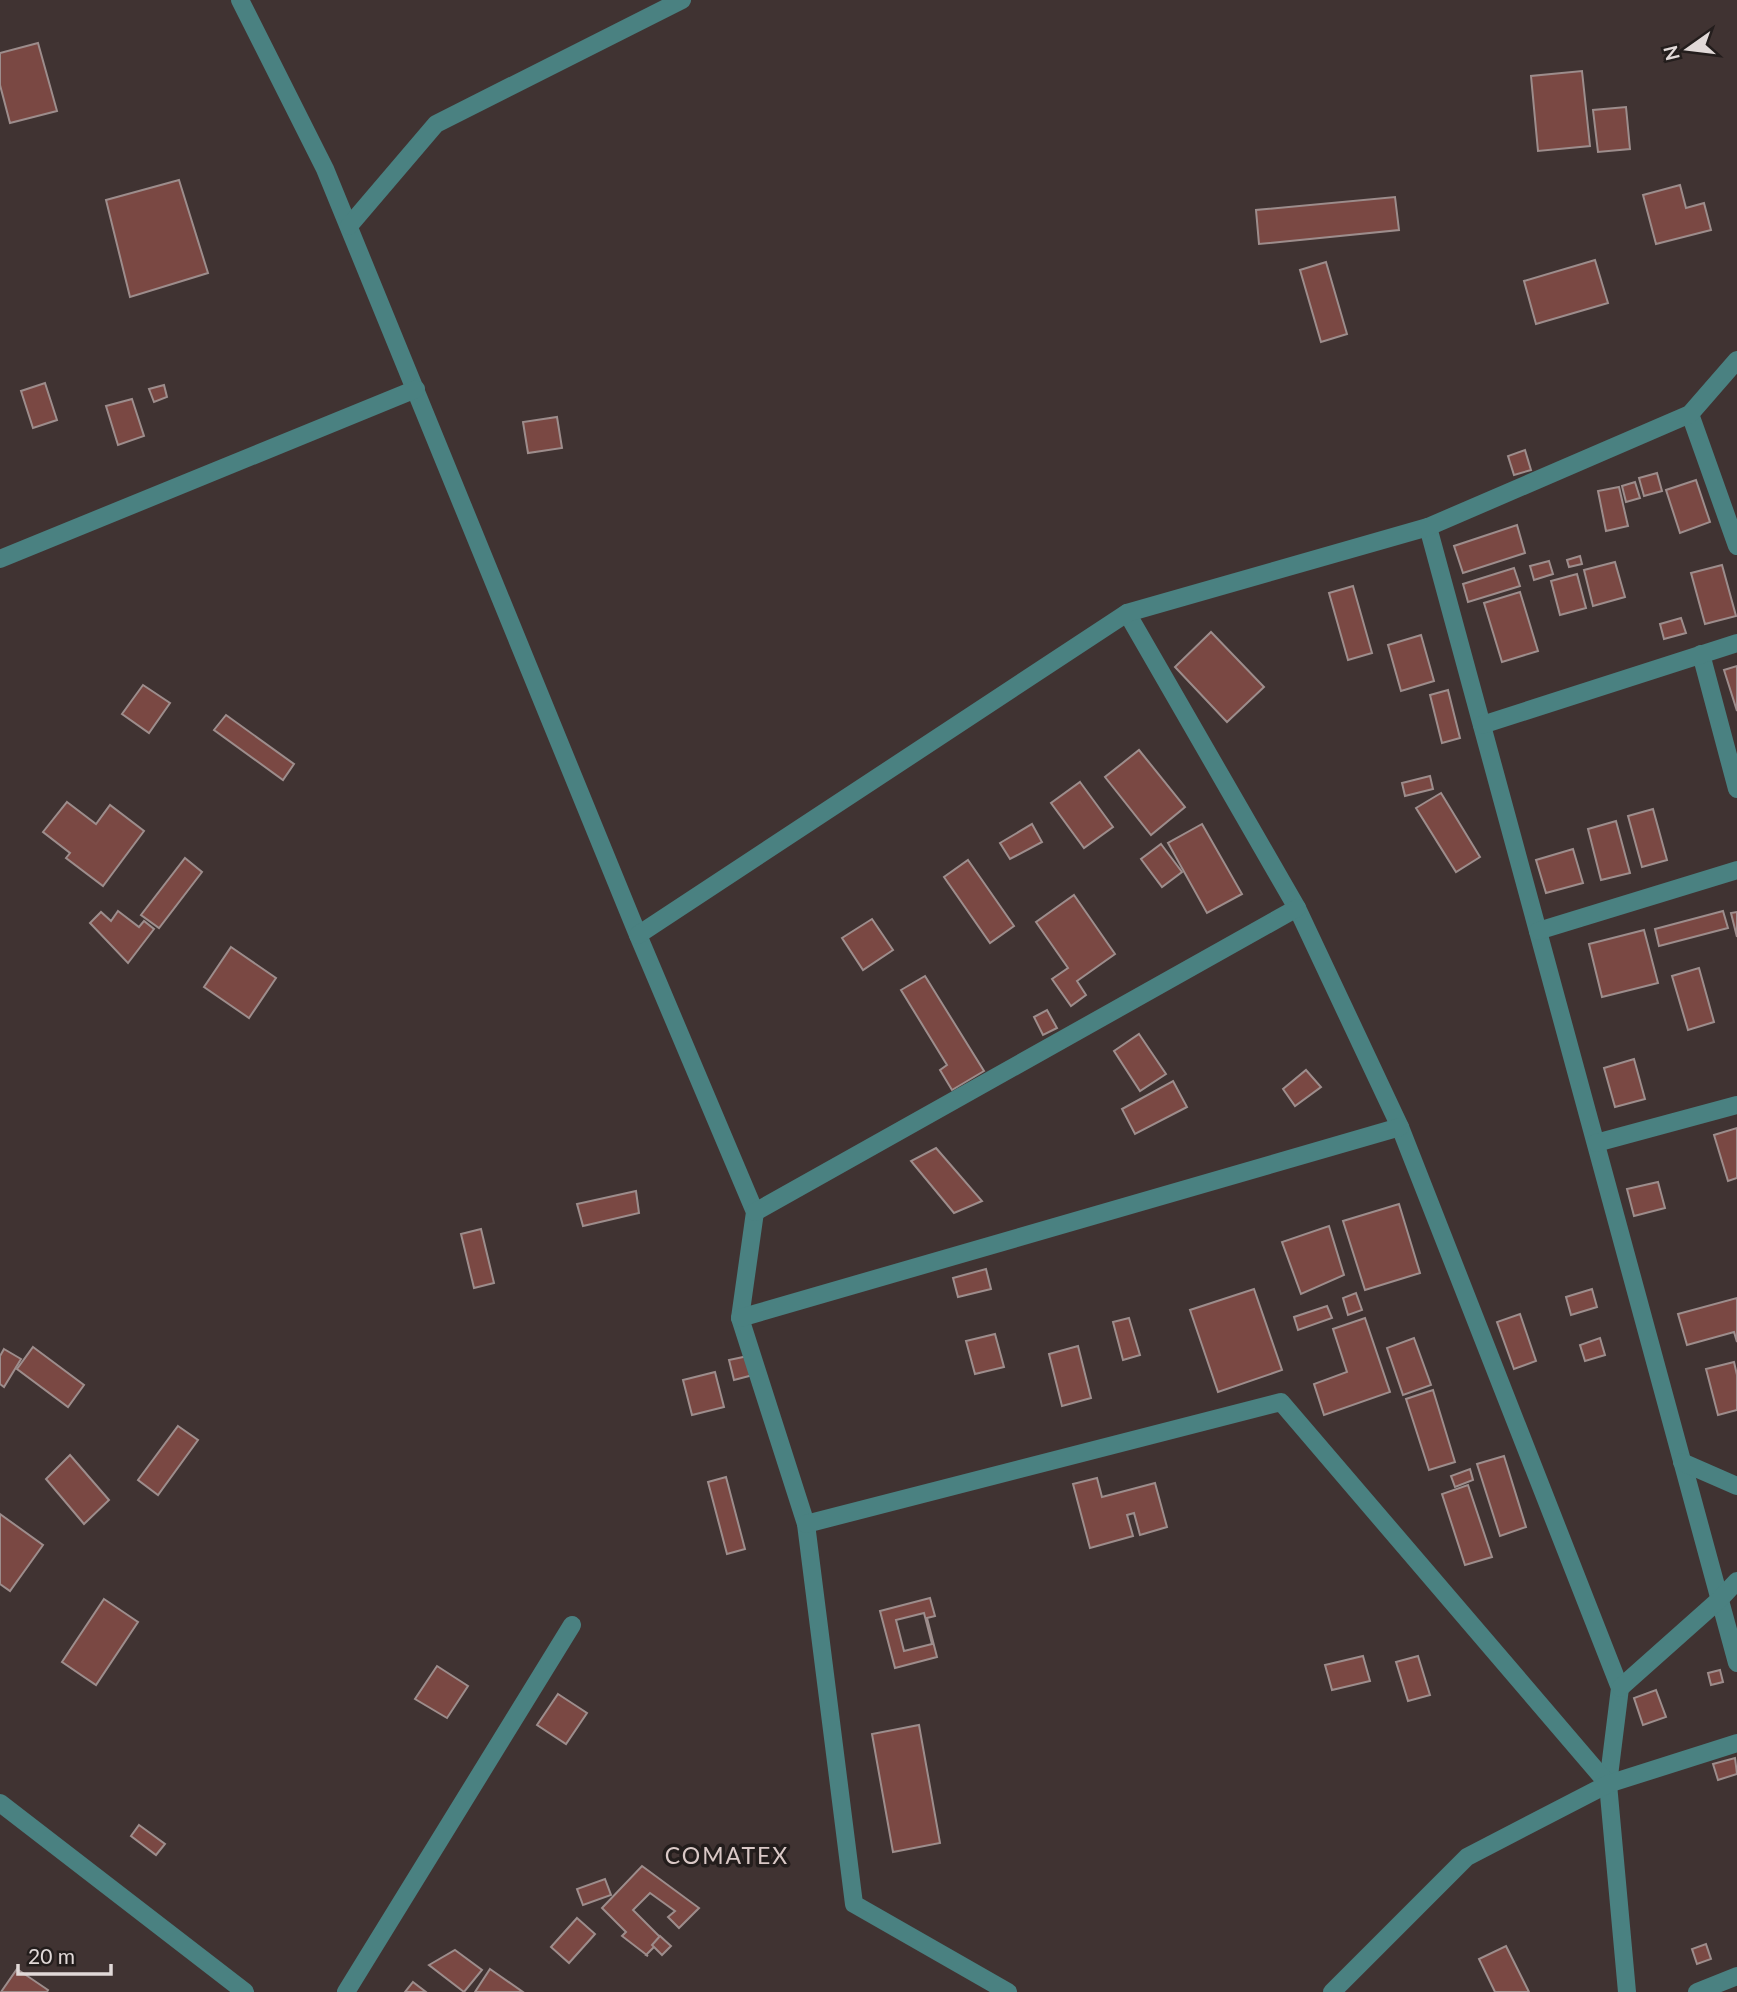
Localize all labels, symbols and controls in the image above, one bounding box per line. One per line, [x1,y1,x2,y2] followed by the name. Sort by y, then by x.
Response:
[1653,14,1723,84] north arrow
[1658,43,1684,63] text: N
[665,1841,789,1869] district label: COMATEX
[18,1932,110,1976] scale bar
[28,1943,75,1968] text: 20 m

